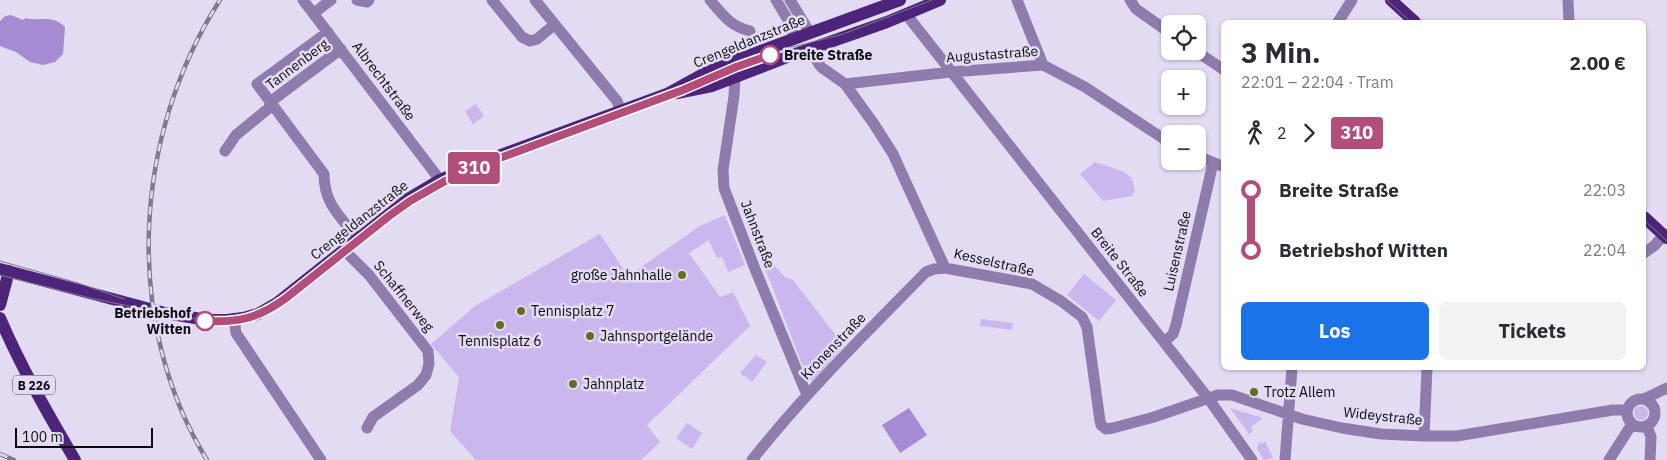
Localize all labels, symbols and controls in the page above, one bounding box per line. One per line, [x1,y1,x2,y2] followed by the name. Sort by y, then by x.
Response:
[690,10,808,72] street label: Crengeldanzstraße
[1161,15,1206,170] map controls
[1161,15,1206,60] button: locate
[262,34,332,93] street label: Tannenberg
[1241,34,1321,71] text: 3 Min.
[348,38,420,124] street label: Albrechtstraße
[945,42,1039,66] street label: Augustastraße
[760,45,780,65] marker: Breite Straße
[784,46,872,64] place label: Breite Straße
[1570,51,1626,75] text: 2.00 €
[1161,70,1206,115] button: +
[1241,72,1394,92] text: 22:01 – 22:04 · Tram
[1241,119,1269,147] icon: walk
[1295,119,1323,147] icon: forward
[1341,121,1373,144] text: 310
[1277,123,1287,143] text: 2
[1161,125,1206,170] button: −
[445,152,503,184] line badge: 310
[458,156,490,179] text: 310
[307,176,412,264] street label: Crengeldanzstraße
[1279,178,1399,202] text: Breite Straße
[1583,180,1626,200] text: 22:03
[737,197,779,271] street label: Jahnstraße
[1159,209,1195,293] street label: Luisenstraße
[1087,224,1153,301] street label: Breite Straße
[1279,238,1448,262] text: Betriebshof Witten
[1583,240,1626,260] text: 22:04
[952,244,1036,280] street label: Kesselstraße
[370,257,439,336] street label: Schaffnerweg
[571,266,672,284] place label: große Jahnhalle
[676,269,688,281] marker: große Jahnhalle
[531,302,615,320] place label: Tennisplatz 7
[1241,302,1429,360] button: Los
[1439,302,1626,360] button: Tickets
[114,304,191,338] place label: Betriebshof Witten
[515,305,527,317] marker: Tennisplatz 7
[797,309,870,383] street label: Kronenstraße
[195,311,215,331] marker: Betriebshof Witten
[494,319,506,331] marker: Tennisplatz 6
[600,327,714,345] place label: Jahnsportgelände
[584,330,596,342] marker: Jahnsportgelände
[458,332,542,350] place label: Tennisplatz 6
[583,375,645,393] place label: Jahnplatz
[13,376,55,394] road number: B 226
[567,378,579,390] marker: Jahnplatz
[1264,383,1335,401] place label: Trotz Allem
[1248,386,1260,398] marker: Trotz Allem
[1343,403,1424,429] street label: Wideystraße
[15,425,152,448] scale bar
[22,428,63,446] text: 100 m

